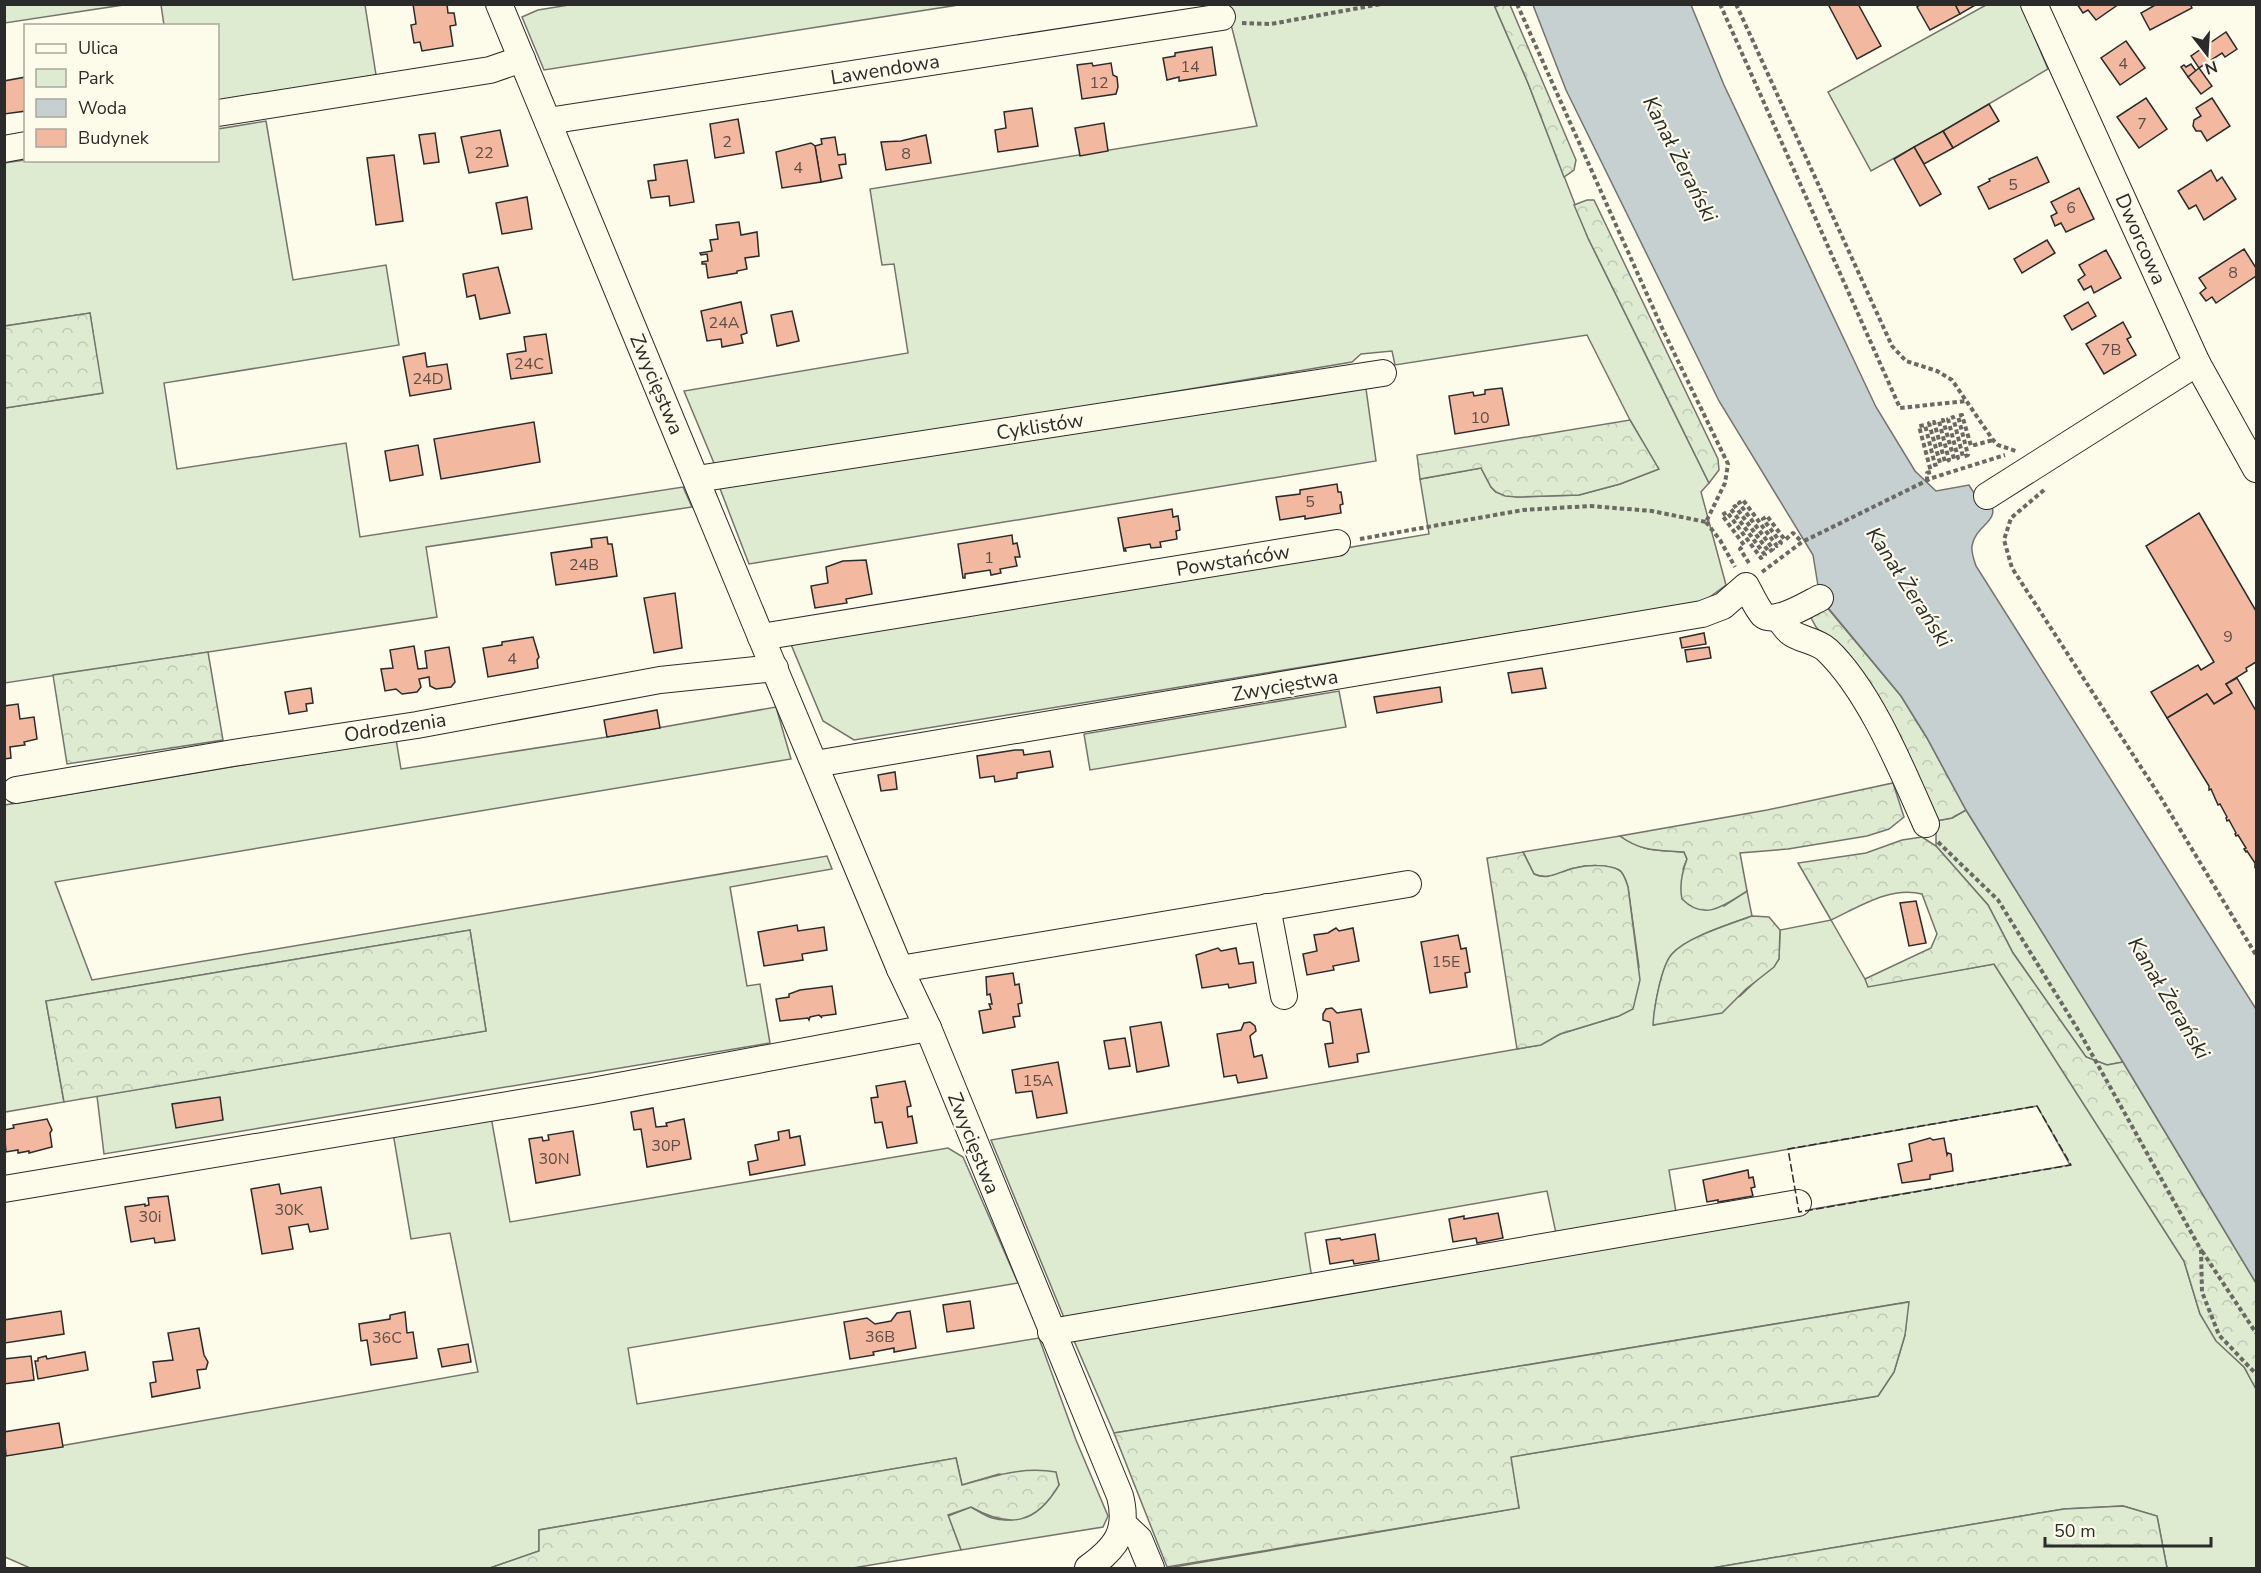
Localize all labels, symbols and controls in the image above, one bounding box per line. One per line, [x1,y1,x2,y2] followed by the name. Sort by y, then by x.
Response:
[24,24,219,162] legend
[2177,24,2237,84] north arrow
[78,36,118,60] text: Ulica
[829,48,941,91] street label: Lawendowa
[2118,53,2128,75] house number: 4
[2202,55,2220,80] text: N
[1180,56,1200,78] house number: 14
[78,66,115,90] text: Park
[1089,72,1109,94] house number: 12
[1636,91,1724,228] water label: Kanał Żerański
[78,96,127,120] text: Woda
[2137,113,2147,135] house number: 7
[78,126,150,150] text: Budynek
[722,131,732,153] house number: 2
[474,142,494,164] house number: 22
[901,143,911,165] house number: 8
[793,157,803,179] house number: 4
[2008,174,2018,196] house number: 5
[2108,189,2173,289] street label: Dworcowa
[2066,197,2076,219] house number: 6
[2228,262,2238,284] house number: 8
[709,312,740,334] house number: 24A
[623,330,690,439] street label: Zwycięstwa
[2101,339,2121,361] house number: 7B
[514,353,544,375] house number: 24C
[412,368,444,390] house number: 24D
[994,406,1086,447] street label: Cyklistów
[1470,407,1490,429] house number: 10
[1305,491,1315,513] house number: 5
[1860,521,1959,653] water label: Kanał Żerański
[1174,538,1292,583] street label: Powstańców
[984,547,994,569] house number: 1
[569,554,599,576] house number: 24B
[2223,626,2233,648] house number: 9
[507,648,517,670] house number: 4
[1230,663,1340,708] street label: Zwycięstwa
[342,706,448,749] street label: Odrodzenia
[2121,932,2217,1065] water label: Kanał Żerański
[1432,951,1460,973] house number: 15E
[1023,1070,1054,1092] house number: 15A
[941,1089,1006,1198] street label: Zwycięstwa
[651,1135,681,1157] house number: 30P
[538,1148,570,1170] house number: 30N
[274,1199,305,1221] house number: 30K
[139,1206,161,1228] house number: 30i
[865,1326,895,1348] house number: 36B
[372,1327,402,1349] house number: 36C
[2045,1510,2212,1548] scale bar
[2054,1519,2096,1543] text: 50 m

